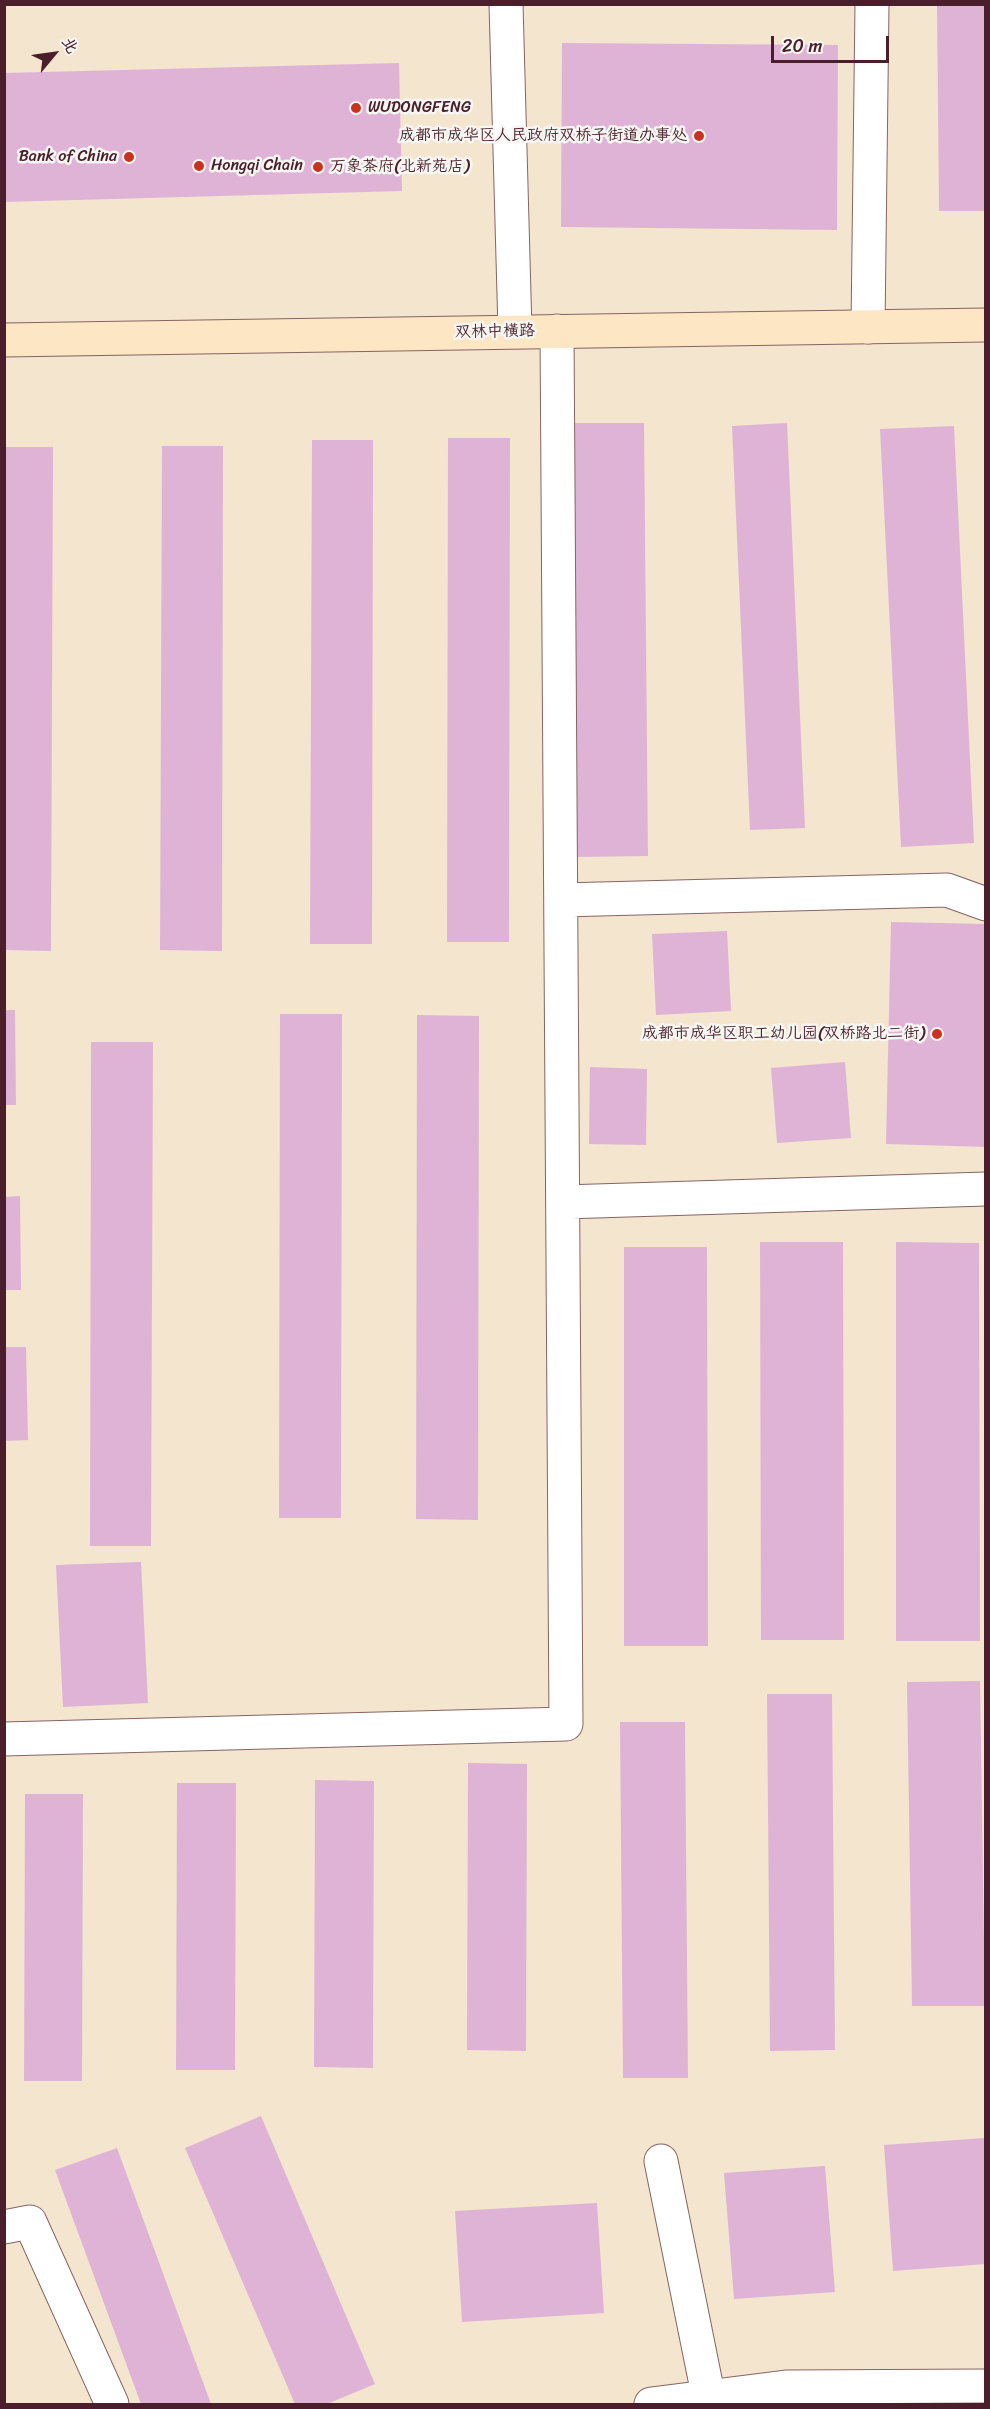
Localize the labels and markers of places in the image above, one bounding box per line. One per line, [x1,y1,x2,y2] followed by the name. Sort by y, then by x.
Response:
[368,98,471,118] place label: WUDONGFENG
[349,101,363,115] marker: WUDONGFENG
[399,126,687,146] place label: 成都市成华区人民政府双桥子街道办事处
[692,129,706,143] marker: 成都市成华区人民政府双桥子街道办事处
[19,147,117,167] place label: Bank of China
[122,150,136,164] marker: Bank of China
[211,156,303,176] place label: Hongqi Chain
[330,157,469,177] place label: 万象茶府(北新苑店)
[192,159,206,173] marker: Hongqi Chain
[311,160,325,174] marker: 万象茶府(北新苑店)
[642,1024,925,1044] place label: 成都市成华区职工幼儿园(双桥路北二街)
[930,1027,944,1041] marker: 成都市成华区职工幼儿园(双桥路北二街)

